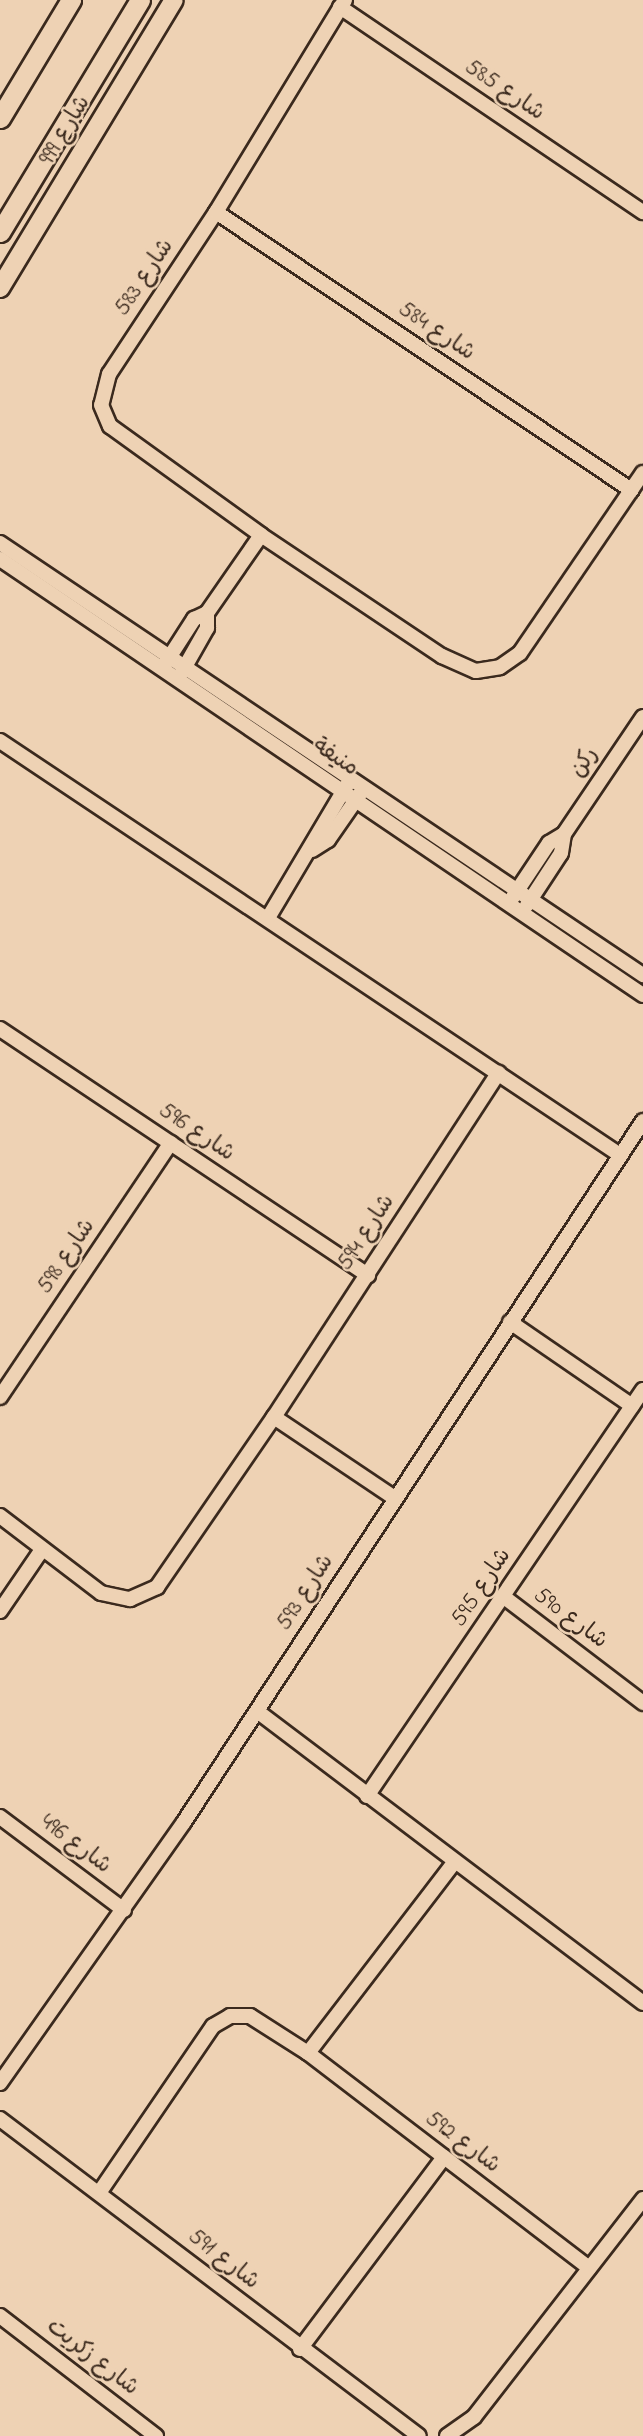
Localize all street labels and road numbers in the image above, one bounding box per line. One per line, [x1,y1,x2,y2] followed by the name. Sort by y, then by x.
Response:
[459,54,549,128] street label: شارع 585
[35,91,97,171] street label: شارع 999
[109,234,181,322] street label: شارع 583
[392,296,480,368] street label: شارع 584
[307,733,363,783] street label: منيفة
[565,743,605,783] street label: ركن
[153,1098,239,1168] street label: شارع 596
[332,1190,402,1276] street label: شارع 594
[32,1214,102,1300] street label: شارع 598
[446,1543,518,1633] street label: شارع 595
[271,1550,341,1636] street label: شارع 593
[528,1582,612,1656] street label: شارع 590
[34,1809,116,1881] street label: شارع 496
[419,2106,505,2180] street label: شارع 592
[182,2224,264,2296] street label: شارع 591
[40,2313,144,2403] street label: شارع زكريت

